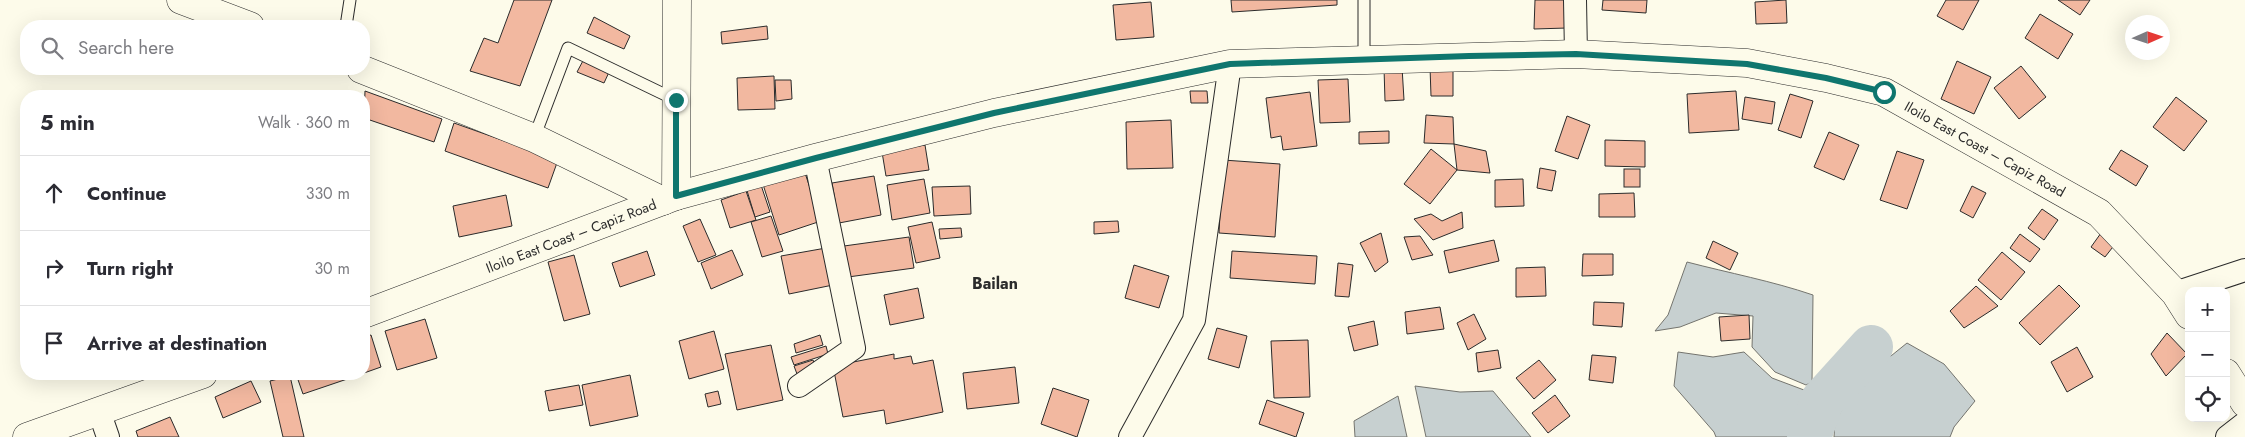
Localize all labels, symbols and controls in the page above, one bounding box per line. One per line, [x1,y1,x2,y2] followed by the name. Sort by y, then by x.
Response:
[2125,15,2170,60] north arrow
[20,20,370,75] search box
[38,34,66,62] icon: search
[78,34,174,61] text: Search here
[1873,81,1896,104] route start
[665,89,688,112] route end
[1901,96,2069,202] street label: Iloilo East Coast – Capiz Road
[40,108,95,138] text: 5 min
[258,111,350,134] text: Walk · 360 m
[40,179,68,207] icon: ahead
[87,180,166,207] text: Continue
[306,182,350,205] text: 330 m
[483,194,659,278] street label: Iloilo East Coast – Capiz Road
[40,254,68,282] icon: right
[87,255,173,282] text: Turn right
[314,257,350,280] text: 30 m
[972,272,1018,295] district label: Bailan
[2185,287,2230,422] map controls
[2185,287,2230,332] button: +
[40,329,68,357] icon: arrive
[87,330,267,357] text: Arrive at destination
[2185,332,2230,377] button: −
[2185,377,2230,422] button: locate

